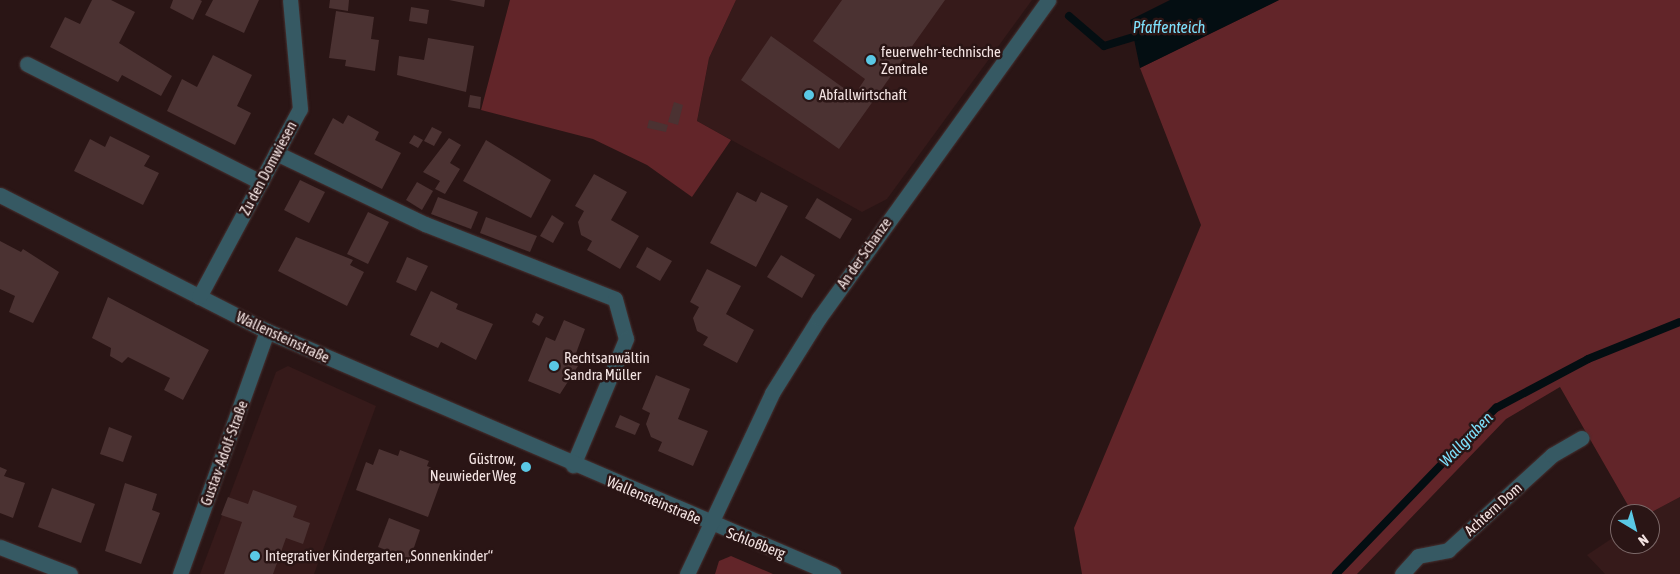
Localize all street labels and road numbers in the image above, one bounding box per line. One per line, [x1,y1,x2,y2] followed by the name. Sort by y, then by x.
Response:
[236,118,300,218] street label: Zu den Domwiesen
[833,214,895,292] street label: An der Schanze
[233,308,333,366] street label: Wallensteinstraße
[197,398,251,508] street label: Gustav-Adolf-Straße
[604,472,704,528] street label: Wallensteinstraße
[1461,479,1525,539] street label: Achtern Dom
[724,524,788,562] street label: Schloßberg

